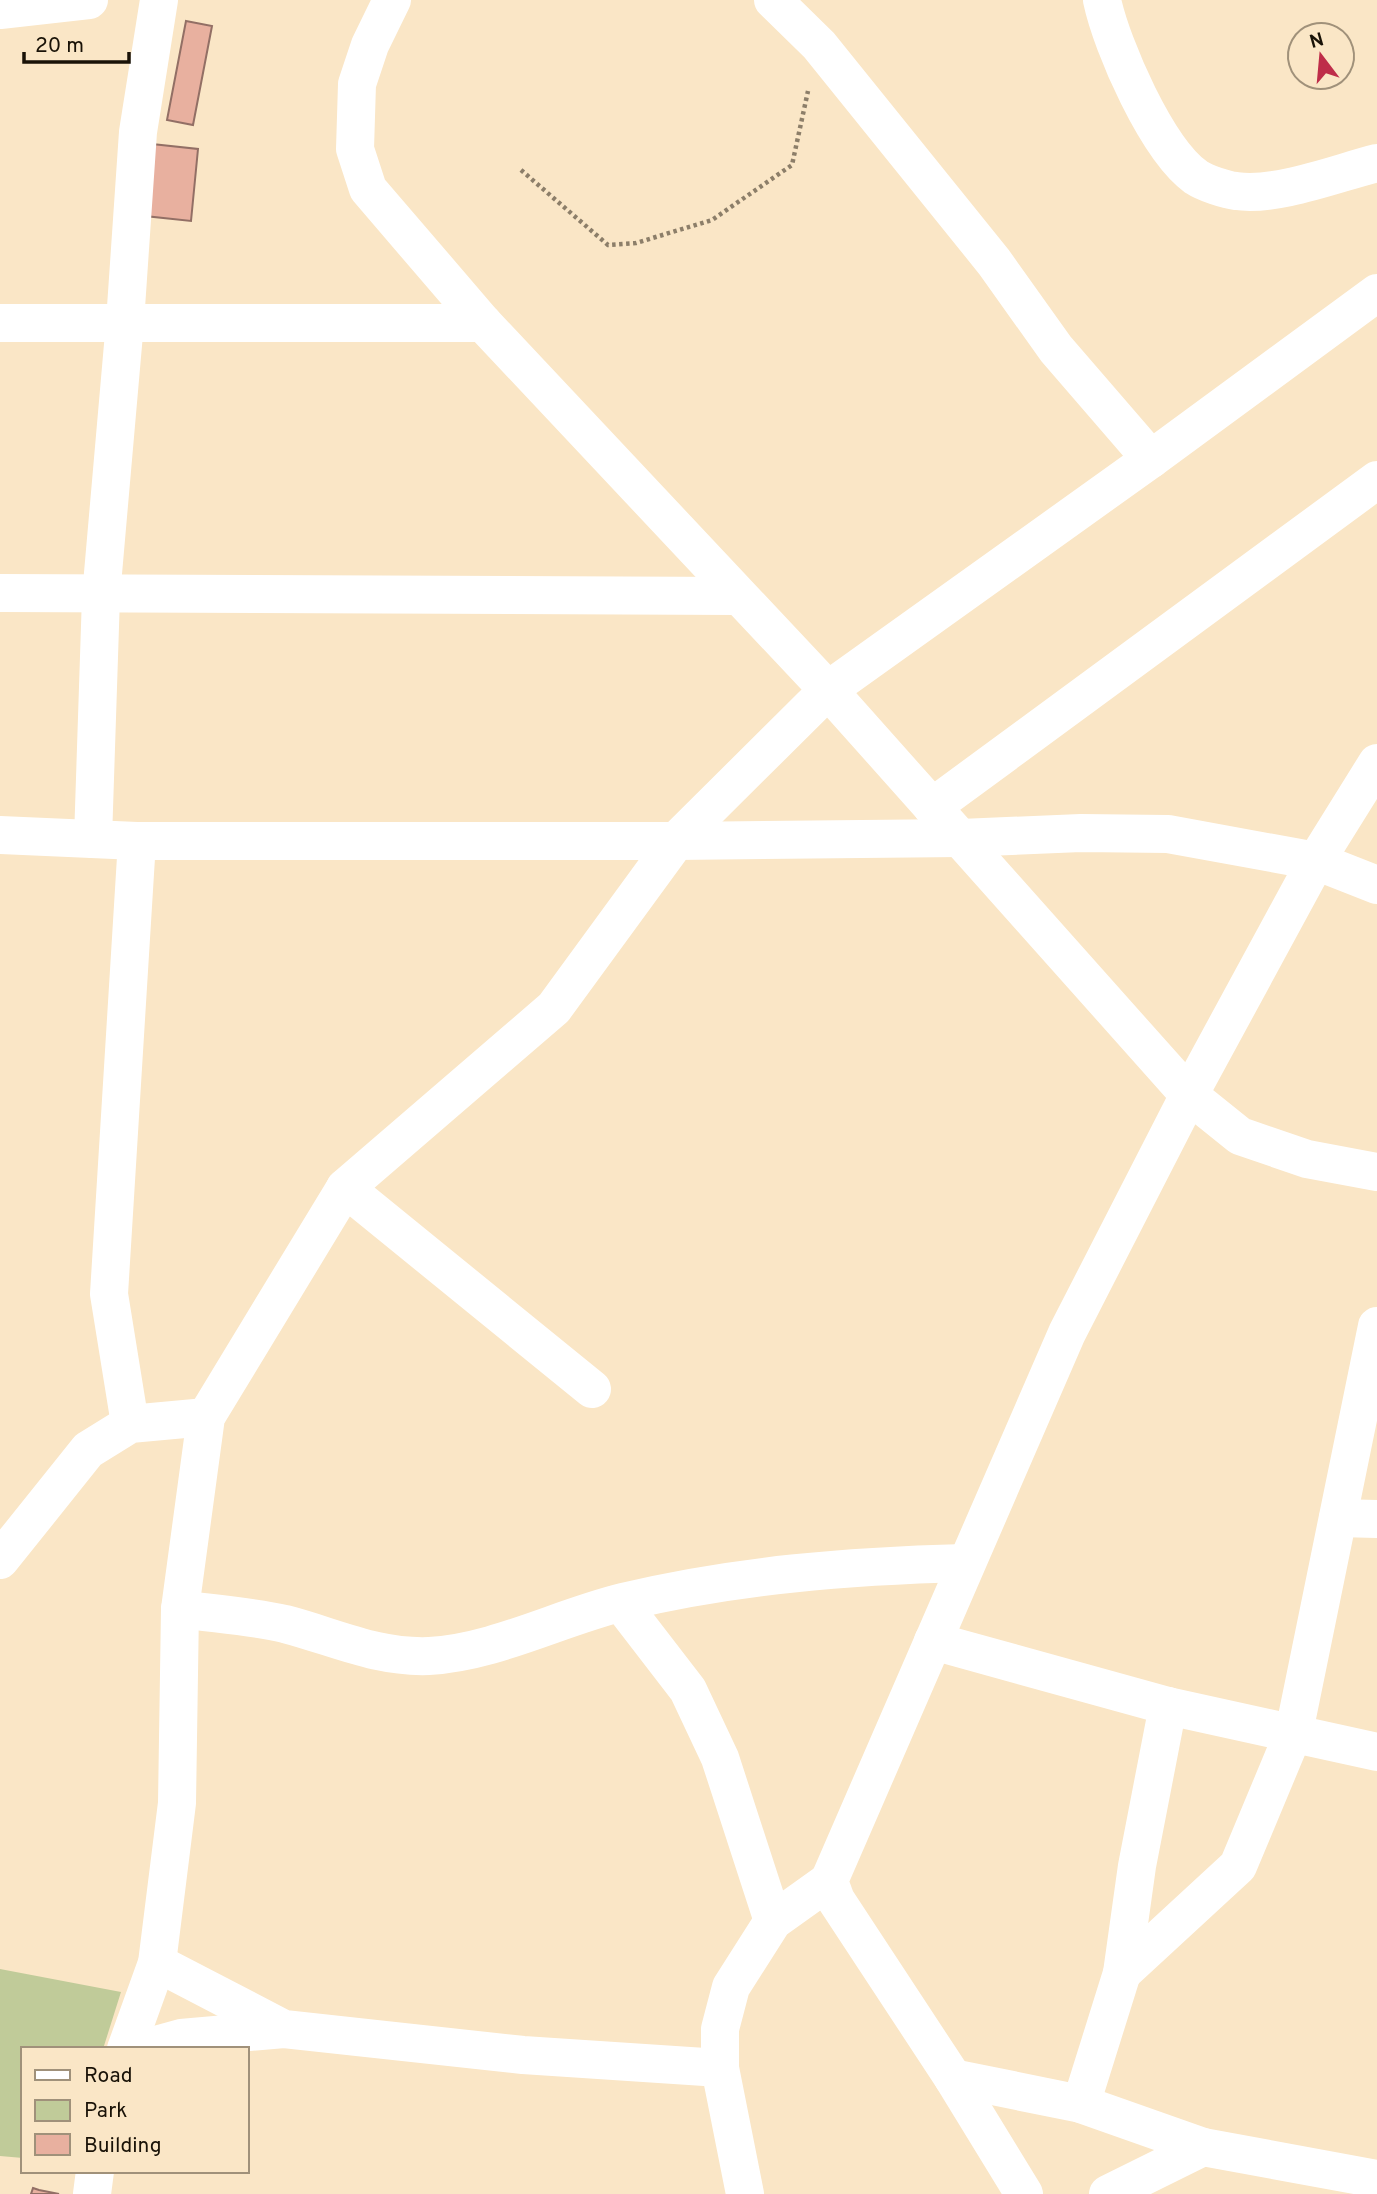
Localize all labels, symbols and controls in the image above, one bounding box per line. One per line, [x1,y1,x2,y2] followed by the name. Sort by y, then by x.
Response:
[24,21,130,65] scale bar
[1286,21,1356,91] north arrow
[1307,28,1327,55] text: N
[35,33,84,60] text: 20 m
[21,2047,248,2173] legend
[84,2063,133,2090] text: Road
[84,2098,127,2125] text: Park
[84,2133,162,2160] text: Building

